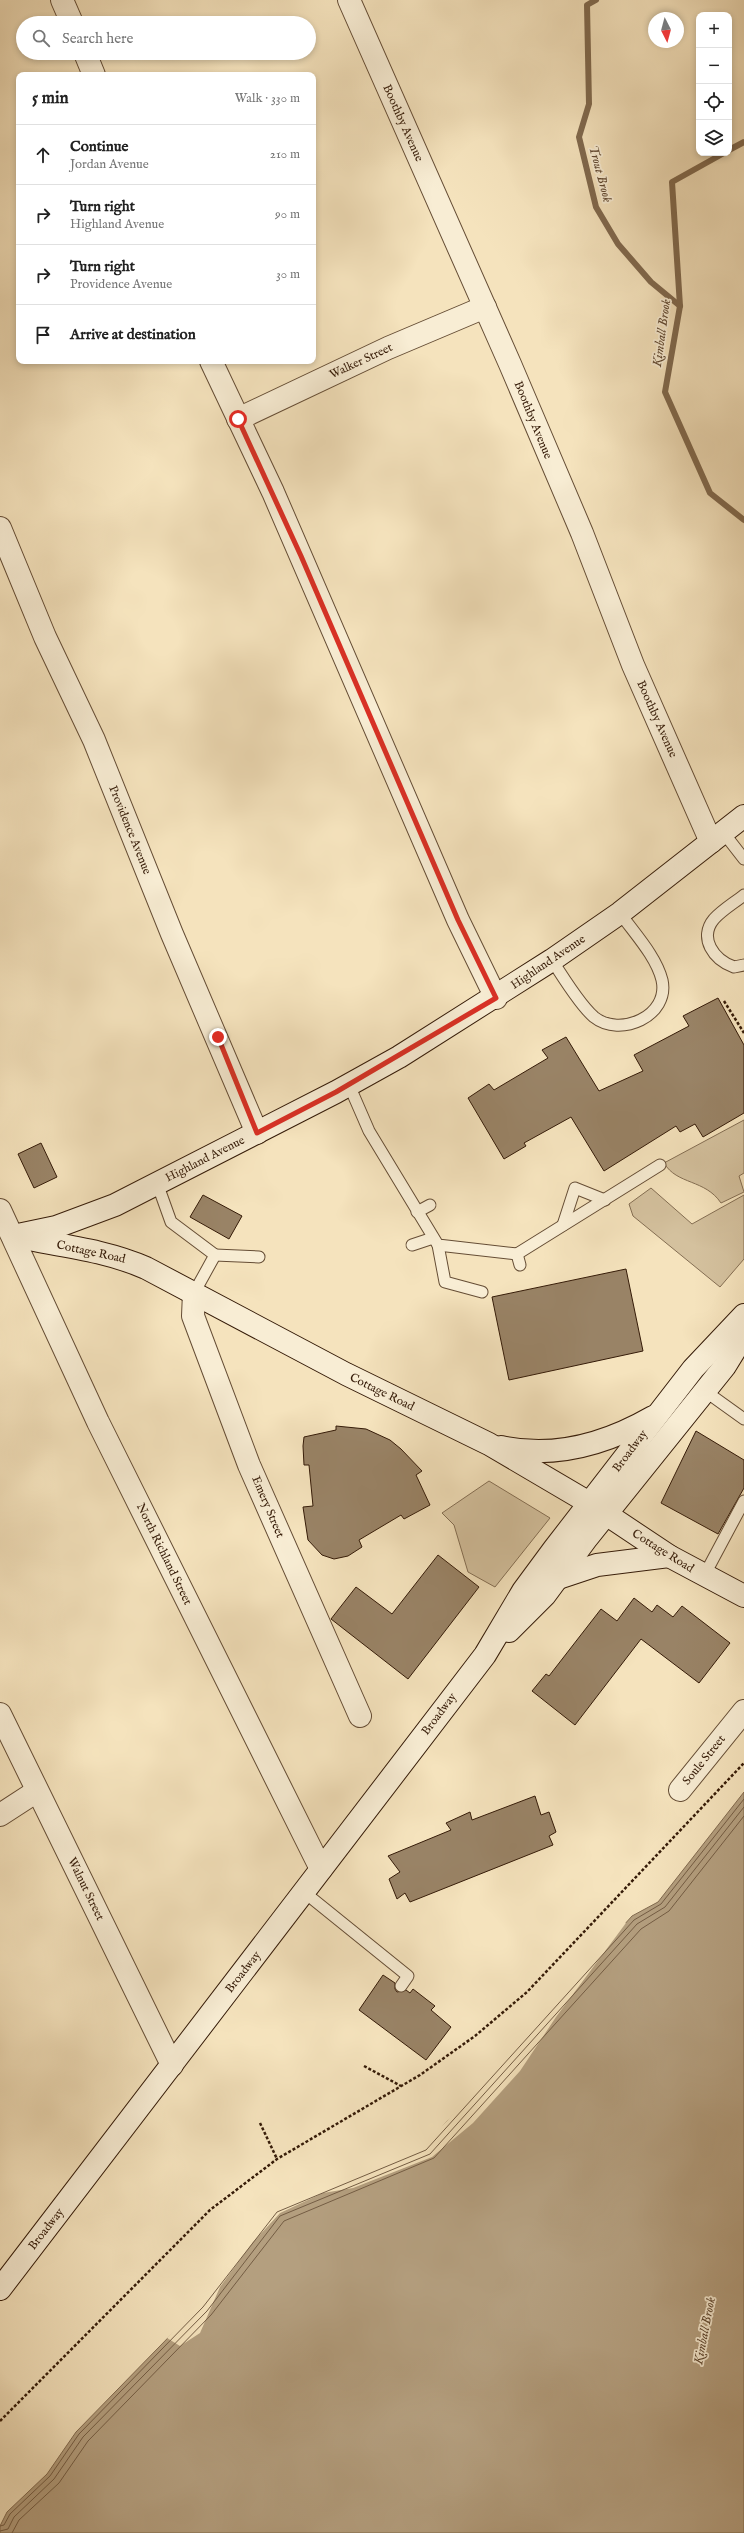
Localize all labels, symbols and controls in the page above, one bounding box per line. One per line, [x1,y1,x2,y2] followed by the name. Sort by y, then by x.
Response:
[648,12,684,48] north arrow
[696,12,732,156] map controls
[696,12,732,48] button: +
[16,16,316,60] search box
[30,27,52,49] icon: search
[62,29,133,48] text: Search here
[696,48,732,84] button: −
[379,82,427,164] street label: Boothby Avenue
[696,84,732,120] button: locate
[32,88,69,109] text: 5 min
[235,90,300,107] text: Walk · 330 m
[696,120,732,156] button: layers
[70,137,128,156] text: Continue
[32,144,54,166] icon: ahead
[584,144,616,205] water label: Trout Brook
[270,146,300,163] text: 210 m
[70,156,149,173] text: Jordan Avenue
[70,197,135,216] text: Turn right
[32,204,54,226] icon: right
[275,206,300,223] text: 90 m
[70,216,164,233] text: Highland Avenue
[70,257,135,276] text: Turn right
[32,264,54,286] icon: right
[276,266,300,283] text: 30 m
[70,276,172,293] text: Providence Avenue
[649,297,675,369] water label: Kimball Brook
[32,324,54,346] icon: arrive
[70,325,196,344] text: Arrive at destination
[327,340,395,382] street label: Walker Street
[511,379,556,462] street label: Boothby Avenue
[229,410,247,428] route start
[633,678,681,760] street label: Boothby Avenue
[105,783,155,877] street label: Providence Avenue
[508,931,589,993] street label: Highland Avenue
[209,1028,227,1046] route end
[163,1132,248,1185] street label: Highland Avenue
[55,1237,127,1267] street label: Cottage Road
[347,1370,417,1414] street label: Cottage Road
[609,1427,651,1475] street label: Broadway
[248,1474,288,1540] street label: Emery Street
[133,1501,195,1607] street label: North Richland Street
[629,1526,697,1576] street label: Cottage Road
[418,1690,460,1738] street label: Broadway
[679,1732,729,1788] street label: Soule Street
[64,1855,108,1923] street label: Walnut Street
[222,1948,264,1996] street label: Broadway
[25,2205,67,2253] street label: Broadway
[690,2295,720,2367] water label: Kimball Brook

